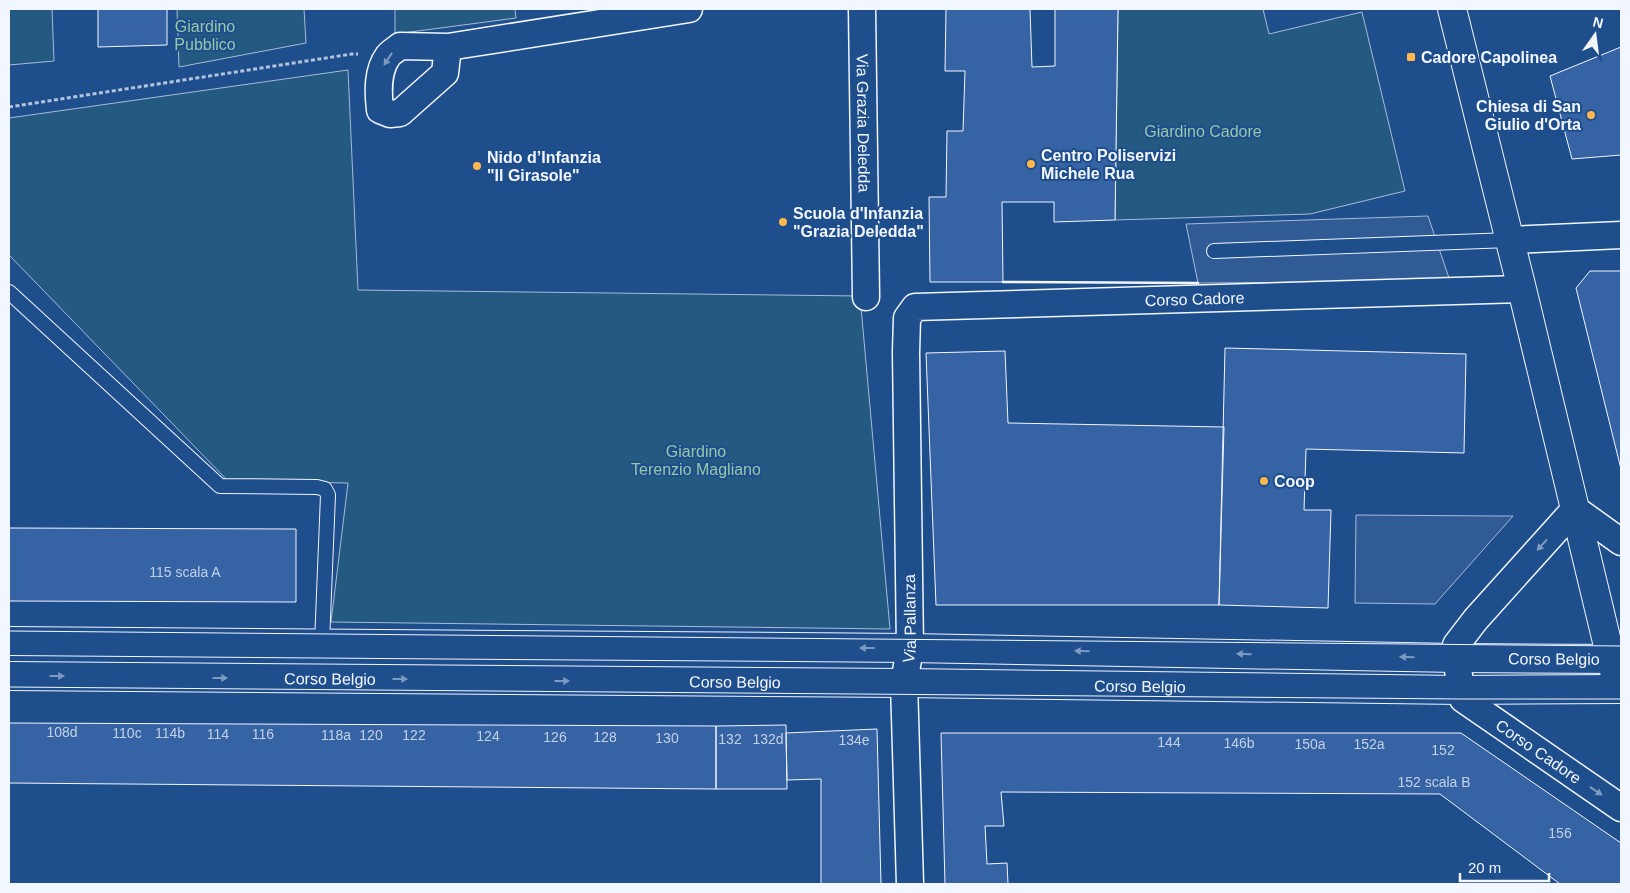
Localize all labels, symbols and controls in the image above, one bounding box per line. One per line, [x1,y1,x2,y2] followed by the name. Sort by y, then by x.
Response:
[1570,10,1620,60] north arrow
[1591,13,1605,31] text: N
[174,18,236,53] park label: Giardino Pubblico
[1421,49,1557,66] place label: Cadore Capolinea
[1405,51,1417,63] marker: Cadore Capolinea
[384,52,393,66] one-way arrow
[854,54,873,192] street label: Via Grazia Deledda
[1476,98,1581,133] place label: Chiesa di San Giulio d'Orta
[1585,109,1597,121] marker: Chiesa di San Giulio d'Orta
[1144,123,1262,140] park label: Giardino Cadore
[1041,147,1176,182] place label: Centro Poliservizi Michele Rua
[487,149,601,184] place label: Nido d’Infanzia "Il Girasole"
[1025,158,1037,170] marker: Centro Poliservizi Michele Rua
[471,160,483,172] marker: Nido d’Infanzia "Il Girasole"
[793,205,924,240] place label: Scuola d'Infanzia "Grazia Deledda"
[777,216,789,228] marker: Scuola d'Infanzia "Grazia Deledda"
[1145,289,1245,309] street label: Corso Cadore
[631,443,761,478] park label: Giardino Terenzio Magliano
[1274,473,1315,490] place label: Coop
[1258,475,1270,487] marker: Coop
[1537,539,1548,552] one-way arrow
[149,564,221,580] house number: 115 scala A
[899,574,919,664] street label: Via Pallanza
[859,644,875,652] one-way arrow
[1074,647,1090,655] one-way arrow
[1236,650,1252,658] one-way arrow
[1508,650,1600,667] street label: Corso Belgio
[1399,653,1415,661] one-way arrow
[284,670,376,687] street label: Corso Belgio
[50,672,66,680] one-way arrow
[689,673,781,691] street label: Corso Belgio
[212,674,228,682] one-way arrow
[392,675,408,683] one-way arrow
[555,677,571,685] one-way arrow
[1094,677,1186,695] street label: Corso Belgio
[1493,716,1585,787] street label: Corso Cadore
[46,724,78,740] house number: 108d
[112,725,142,741] house number: 110c
[155,725,185,741] house number: 114b
[207,726,229,742] house number: 114
[252,726,274,742] house number: 116
[321,727,351,743] house number: 118a
[359,727,383,743] house number: 120
[402,727,426,743] house number: 122
[476,728,500,744] house number: 124
[543,729,567,745] house number: 126
[593,729,617,745] house number: 128
[655,730,679,746] house number: 130
[718,731,742,747] house number: 132
[752,731,784,747] house number: 132d
[838,732,870,748] house number: 134e
[1157,734,1181,750] house number: 144
[1223,735,1255,751] house number: 146b
[1294,736,1326,752] house number: 150a
[1353,736,1385,752] house number: 152a
[1431,742,1455,758] house number: 152
[1397,774,1471,790] house number: 152 scala B
[1589,786,1603,796] one-way arrow
[1548,825,1572,841] house number: 156
[1460,850,1549,882] scale bar
[1468,859,1501,876] text: 20 m

